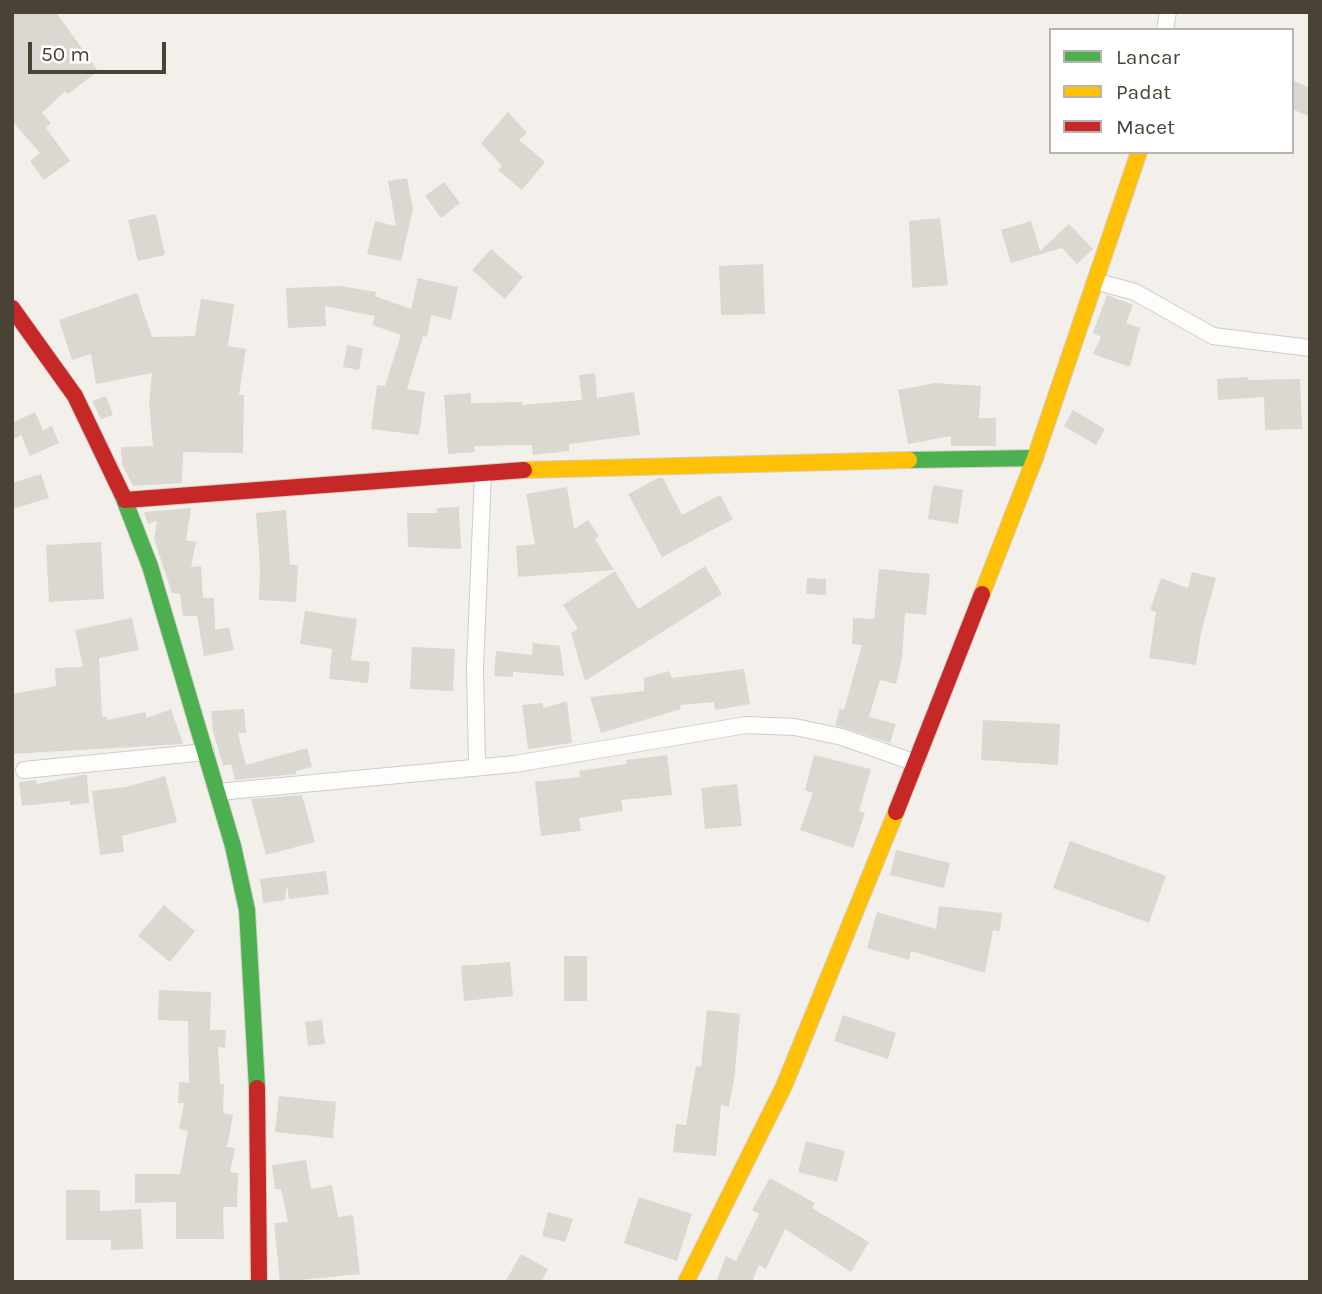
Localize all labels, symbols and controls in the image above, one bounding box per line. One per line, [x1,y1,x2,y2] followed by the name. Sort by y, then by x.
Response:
[32,28,170,72] scale bar
[1049,28,1294,154] legend
[41,42,90,66] text: 50 m
[1116,45,1180,69] text: Lancar
[1116,80,1171,104] text: Padat
[1116,115,1175,139] text: Macet

